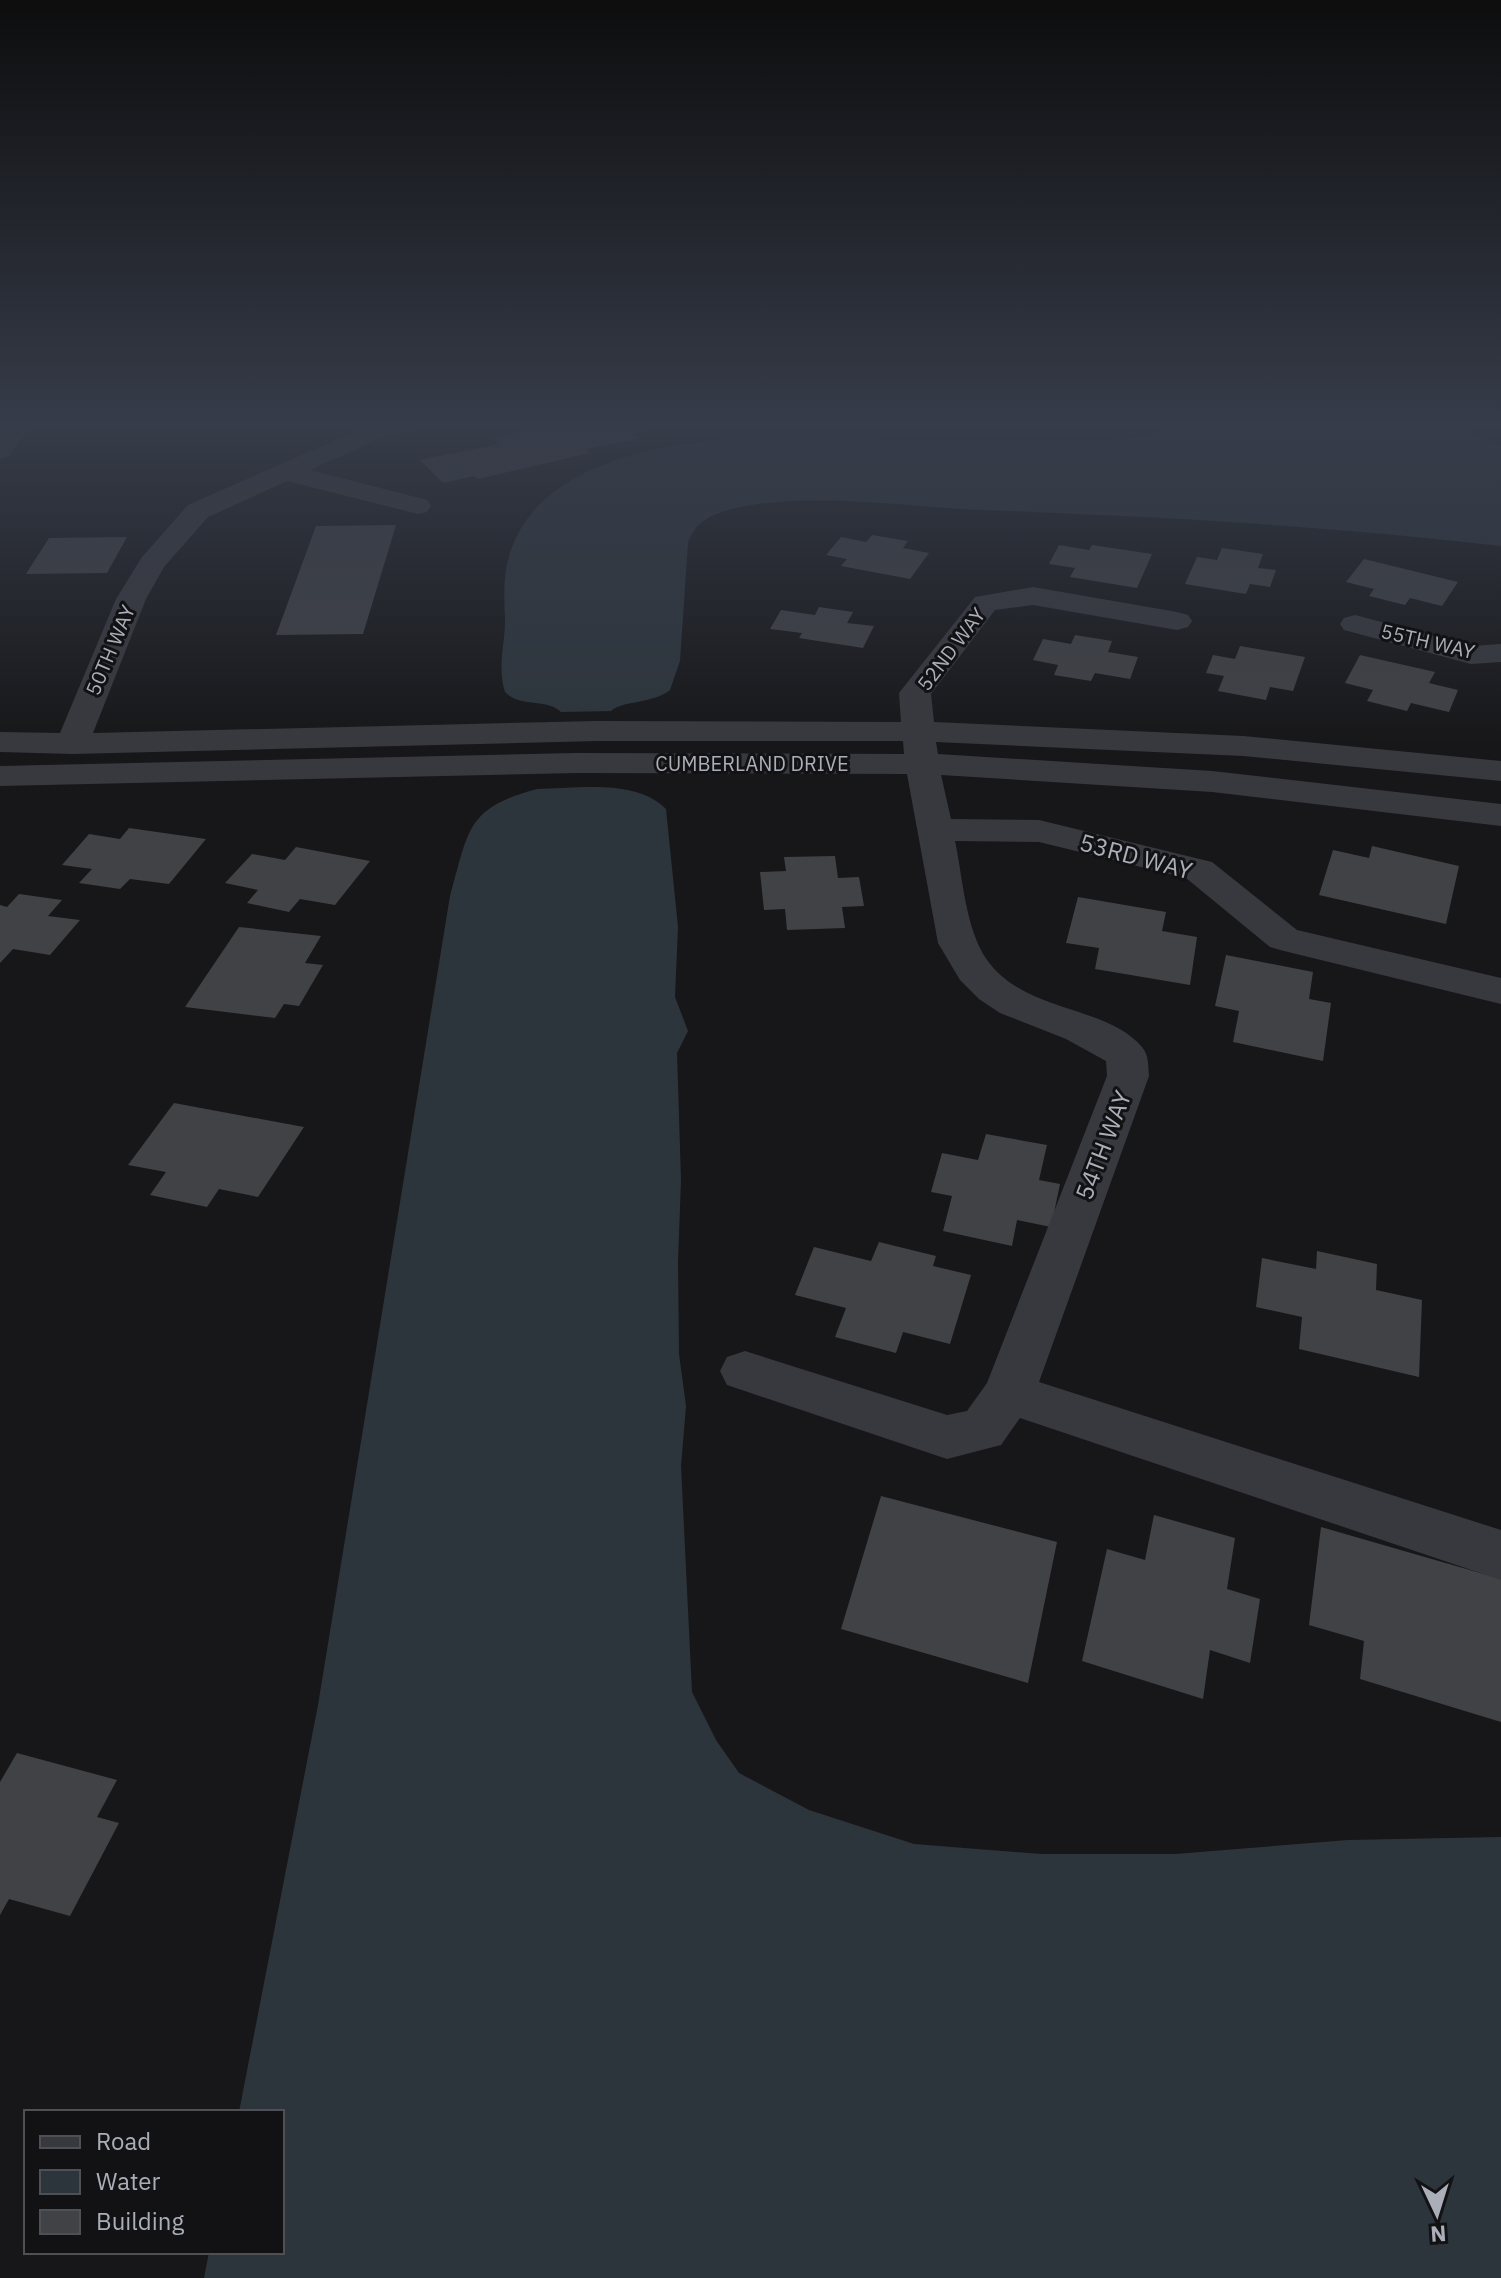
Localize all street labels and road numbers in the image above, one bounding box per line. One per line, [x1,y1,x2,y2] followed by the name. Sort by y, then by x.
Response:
[79,601,141,699] street label: 50TH WAY
[911,602,991,696] street label: 52ND WAY
[1378,617,1478,665] street label: 55TH WAY
[655,750,849,777] street label: CUMBERLAND DRIVE
[1076,826,1196,886] street label: 53RD WAY
[1068,1086,1138,1204] street label: 54TH WAY

